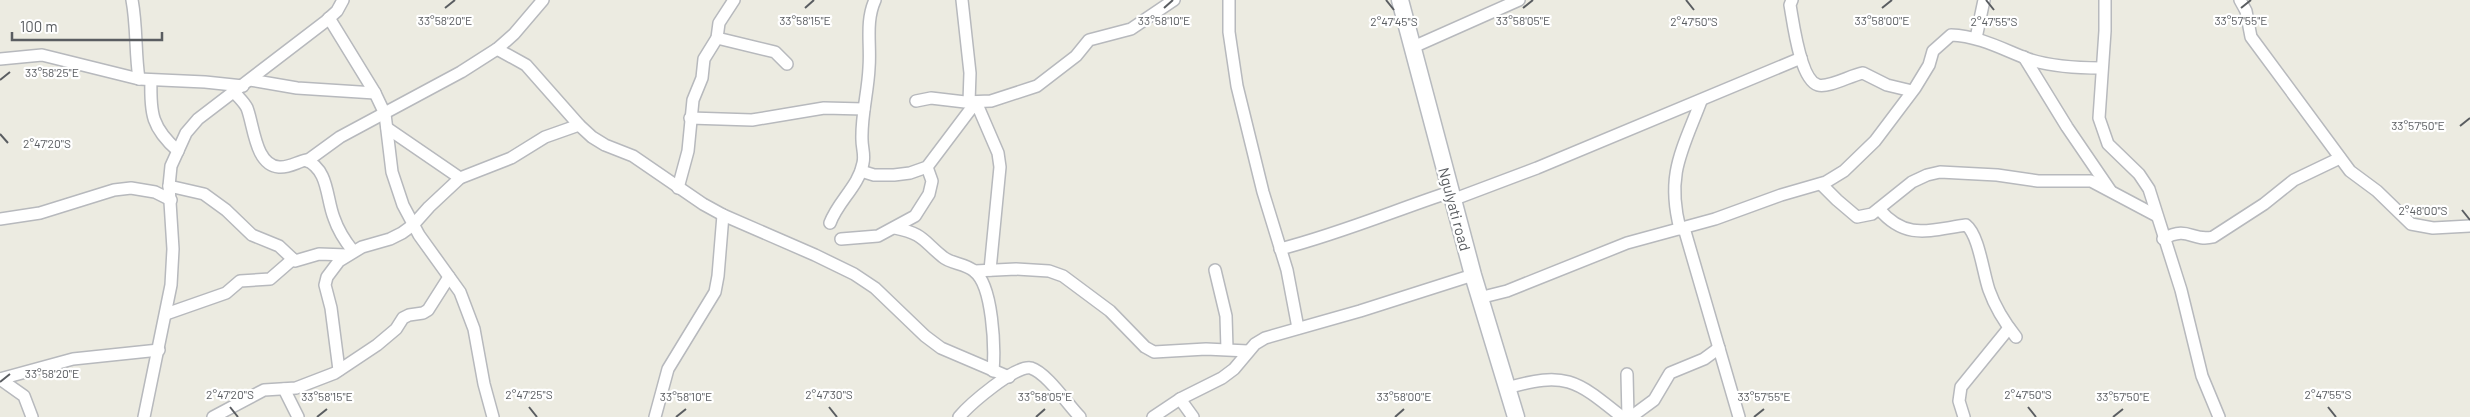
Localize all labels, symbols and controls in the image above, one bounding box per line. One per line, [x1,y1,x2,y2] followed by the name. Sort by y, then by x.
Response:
[12,10,162,42] scale bar
[418,13,472,27] text: 33°58'20"E
[779,13,831,27] text: 33°58'15"E
[1138,13,1190,27] text: 33°58'10"E
[1496,13,1550,27] text: 33°58'05"E
[1855,13,1909,27] text: 33°58'00"E
[2214,13,2268,27] text: 33°57'55"E
[1370,14,1418,28] text: 2°47'45"S
[1670,14,1718,28] text: 2°47'50"S
[1970,14,2018,28] text: 2°47'55"S
[20,17,58,35] text: 100 m
[25,65,79,79] text: 33°58'25"E
[2391,118,2445,132] text: 33°57'50"E
[23,136,71,150] text: 2°47'20"S
[1435,165,1475,253] street label: Ngulyati road
[2398,203,2448,217] text: 2°48'00"S
[25,366,79,380] text: 33°58'20"E
[206,387,254,401] text: 2°47'20"S
[505,387,553,401] text: 2°47'25"S
[805,387,853,401] text: 2°47'30"S
[2004,387,2052,401] text: 2°47'50"S
[2304,387,2352,401] text: 2°47'55"S
[301,389,353,403] text: 33°58'15"E
[660,389,712,403] text: 33°58'10"E
[1018,389,1072,403] text: 33°58'05"E
[1377,389,1431,403] text: 33°58'00"E
[1737,389,1791,403] text: 33°57'55"E
[2096,389,2150,403] text: 33°57'50"E

